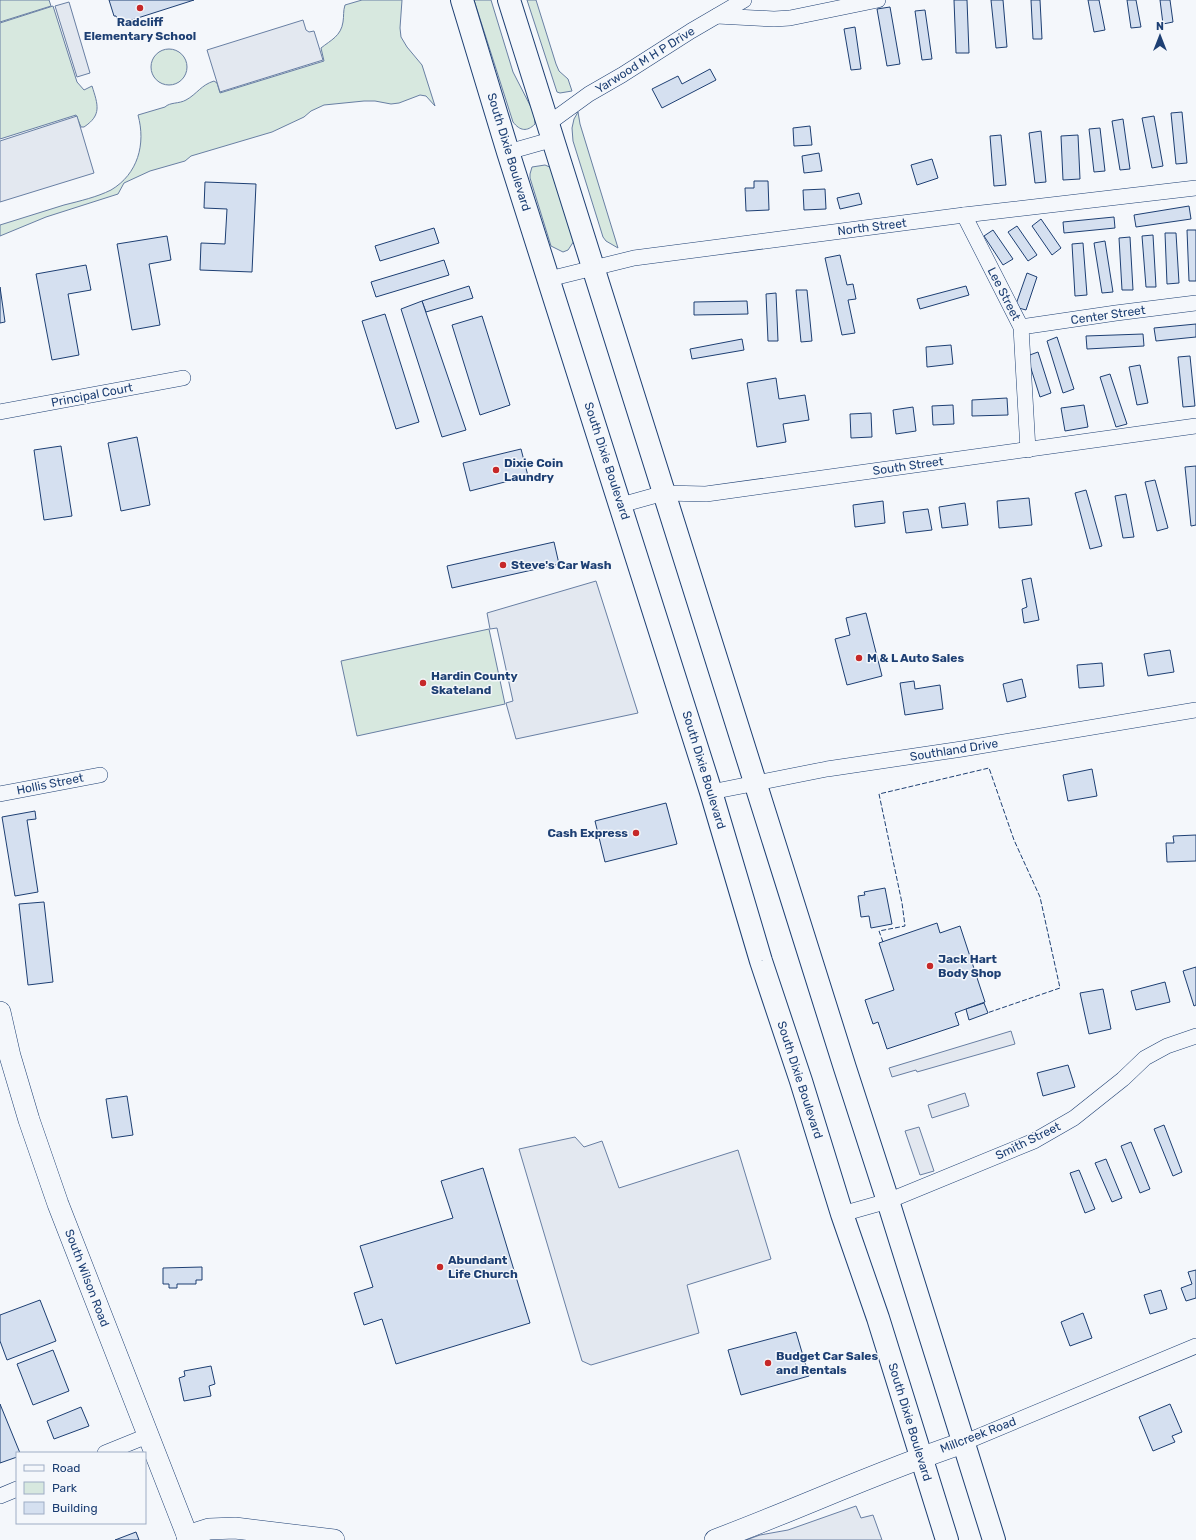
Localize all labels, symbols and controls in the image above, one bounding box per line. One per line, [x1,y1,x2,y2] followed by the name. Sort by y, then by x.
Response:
[135,3,145,13] marker: Radcliff Elementary School
[84,15,196,43] place label: Radcliff Elementary School
[1140,16,1180,56] north arrow
[1156,20,1164,33] text: N
[593,24,697,96] street label: Yarwood M H P Drive
[484,91,534,213] street label: South Dixie Boulevard
[837,216,908,238] street label: North Street
[985,265,1023,323] street label: Lee Street
[1070,303,1147,327] street label: Center Street
[50,380,134,410] street label: Principal Court
[581,400,633,522] street label: South Dixie Boulevard
[872,454,945,478] street label: South Street
[504,456,563,484] place label: Dixie Coin Laundry
[491,465,501,475] marker: Dixie Coin Laundry
[511,558,612,572] place label: Steve's Car Wash
[498,560,508,570] marker: Steve's Car Wash
[867,651,964,665] place label: M & L Auto Sales
[854,653,864,663] marker: M & L Auto Sales
[431,669,518,697] place label: Hardin County Skateland
[418,678,428,688] marker: Hardin County Skateland
[679,709,729,831] street label: South Dixie Boulevard
[909,736,999,764] street label: Southland Drive
[15,771,85,797] street label: Hollis Street
[547,826,628,840] place label: Cash Express
[631,828,641,838] marker: Cash Express
[938,952,1002,980] place label: Jack Hart Body Shop
[925,961,935,971] marker: Jack Hart Body Shop
[774,1019,826,1141] street label: South Dixie Boulevard
[993,1119,1063,1163] street label: Smith Street
[62,1227,112,1329] street label: South Wilson Road
[448,1253,518,1281] place label: Abundant Life Church
[435,1262,445,1272] marker: Abundant Life Church
[776,1349,878,1377] place label: Budget Car Sales and Rentals
[763,1358,773,1368] marker: Budget Car Sales and Rentals
[885,1361,935,1483] street label: South Dixie Boulevard
[938,1414,1018,1456] street label: Millcreek Road
[16,1452,146,1524] legend
[52,1461,80,1475] text: Road
[52,1481,78,1495] text: Park
[52,1501,98,1515] text: Building

